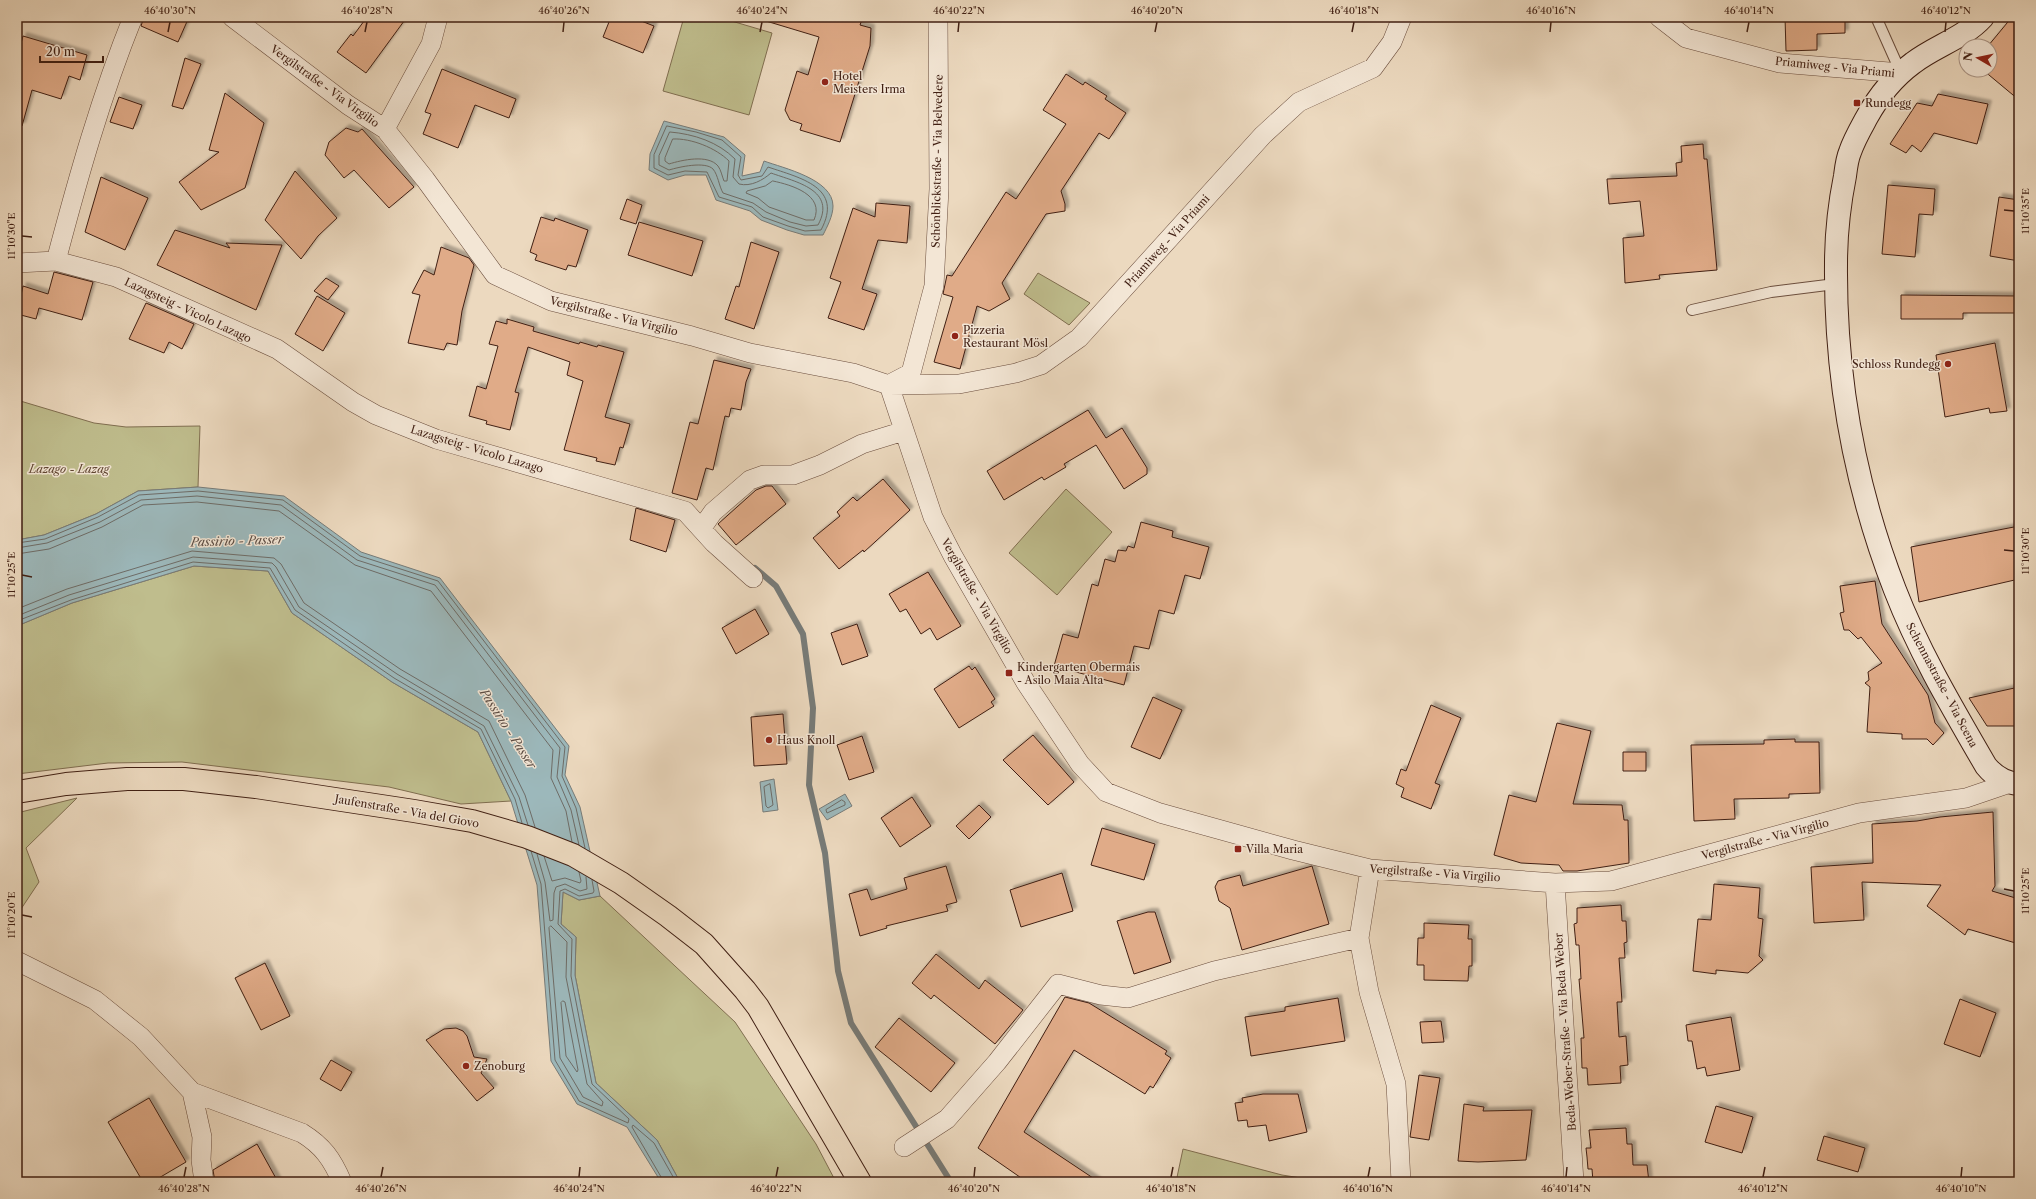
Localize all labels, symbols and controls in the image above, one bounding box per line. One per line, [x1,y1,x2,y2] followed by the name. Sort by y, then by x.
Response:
[144,4,196,17] text: 46°40'30"N
[341,4,393,17] text: 46°40'28"N
[538,4,590,17] text: 46°40'26"N
[736,4,788,17] text: 46°40'24"N
[933,4,985,17] text: 46°40'22"N
[1131,4,1183,17] text: 46°40'20"N
[1329,4,1379,17] text: 46°40'18"N
[1526,4,1576,17] text: 46°40'16"N
[1724,4,1774,17] text: 46°40'14"N
[1921,4,1971,17] text: 46°40'12"N
[40,38,103,64] scale bar
[1958,38,1998,78] north arrow
[267,41,382,130] street label: Vergilstraße - Via Virgilio
[46,44,75,59] text: 20 m
[1960,50,1976,62] text: N
[1774,54,1896,80] street label: Priamiweg - Via Priami
[833,69,906,96] place label: Hotel Meisters Irma
[928,74,946,248] street label: Schönblickstraße - Via Belvedere
[820,77,830,87] marker: Hotel Meisters Irma
[1865,96,1911,110] place label: Rundegg
[1852,98,1862,108] marker: Rundegg
[2019,188,2032,234] text: 11°10'35"E
[1122,191,1213,290] street label: Priamiweg - Via Priami
[5,213,18,259] text: 11°10'30"E
[122,274,254,346] street label: Lazagsteig - Vicolo Lazago
[548,293,680,339] street label: Vergilstraße - Via Virgilio
[963,323,1049,350] place label: Pizzeria Restaurant Mösl
[950,331,960,341] marker: Pizzeria Restaurant Mösl
[1852,357,1940,371] place label: Schloss Rundegg
[1943,359,1953,369] marker: Schloss Rundegg
[409,422,545,476] street label: Lazagsteig - Vicolo Lazago
[28,462,110,476] park label: Lazago - Lazag
[2019,528,2032,574] text: 11°10'30"E
[189,531,285,550] water label: Passirio - Passer
[938,535,1016,657] street label: Vergilstraße - Via Virgilio
[5,552,18,598] text: 11°10'25"E
[1903,620,1981,750] street label: Schennastraße - Via Scena
[1017,660,1140,687] place label: Kindergarten Obermais - Asilo Maia Alta
[1004,668,1014,678] marker: Kindergarten Obermais - Asilo Maia Alta
[476,685,541,773] water label: Passirio - Passer
[777,733,836,747] place label: Haus Knoll
[764,735,774,745] marker: Haus Knoll
[332,791,481,831] street label: Jaufenstraße - Via del Giovo
[1699,815,1830,863] street label: Vergilstraße - Via Virgilio
[1245,842,1303,856] place label: Villa Maria
[1233,844,1243,854] marker: Villa Maria
[1368,861,1501,885] street label: Vergilstraße - Via Virgilio
[2019,868,2032,914] text: 11°10'25"E
[5,891,18,939] text: 11°10'20"E
[1551,932,1579,1132] street label: Beda-Weber-Straße - Via Beda Weber
[474,1059,525,1073] place label: Zenoburg
[461,1061,471,1071] marker: Zenoburg
[158,1182,210,1195] text: 46°40'28"N
[355,1182,407,1195] text: 46°40'26"N
[553,1182,605,1195] text: 46°40'24"N
[750,1182,802,1195] text: 46°40'22"N
[948,1182,1000,1195] text: 46°40'20"N
[1146,1182,1196,1195] text: 46°40'18"N
[1343,1182,1393,1195] text: 46°40'16"N
[1541,1182,1591,1195] text: 46°40'14"N
[1738,1182,1788,1195] text: 46°40'12"N
[1936,1182,1986,1195] text: 46°40'10"N

